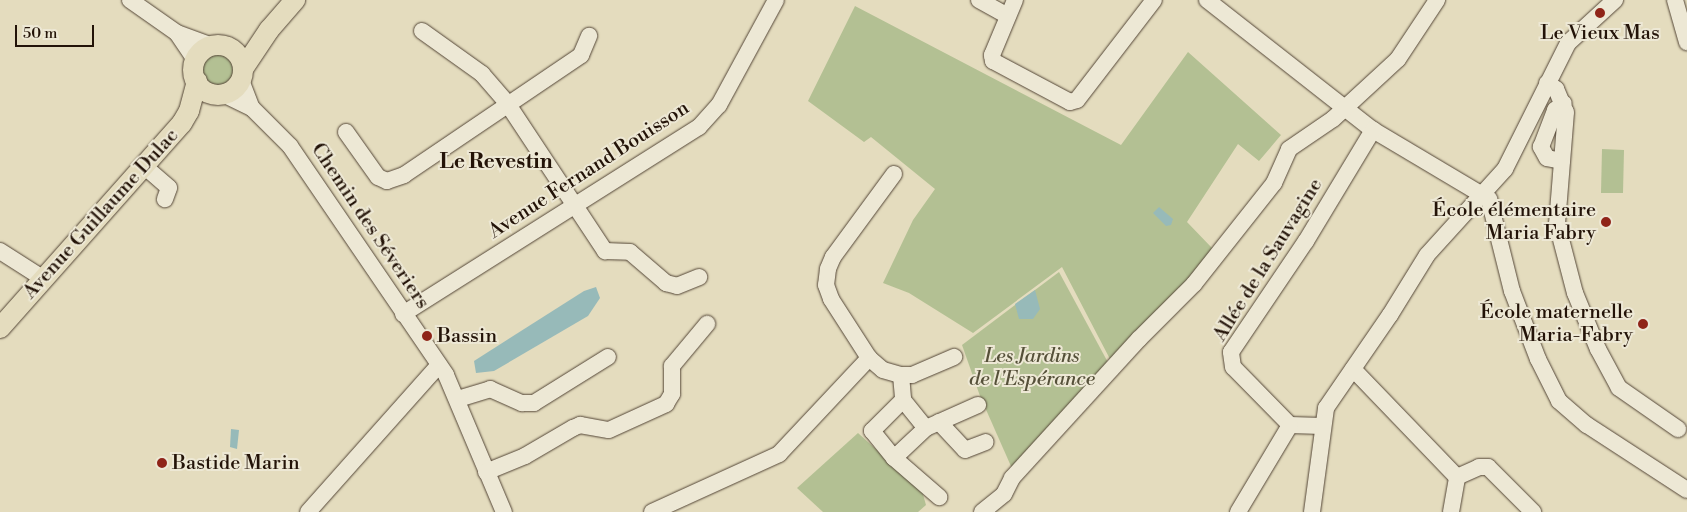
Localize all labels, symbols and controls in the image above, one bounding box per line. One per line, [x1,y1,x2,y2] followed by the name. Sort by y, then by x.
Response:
[1594,7,1606,19] marker: Le Vieux Mas
[18,15,96,47] scale bar
[1540,21,1660,45] place label: Le Vieux Mas
[23,24,57,43] text: 50 m
[484,96,694,244] street label: Avenue Fernand Bouisson
[18,124,184,304] street label: Avenue Guillaume Dulac
[306,139,434,313] street label: Chemin des Séveriers
[439,149,553,175] district label: Le Revestin
[1208,174,1328,346] street label: Allée de la Sauvagine
[1432,198,1596,245] place label: École élémentaire Maria Fabry
[1600,216,1612,228] marker: École élémentaire Maria Fabry
[1480,300,1633,347] place label: École maternelle Maria-Fabry
[1637,318,1649,330] marker: École maternelle Maria-Fabry
[437,324,497,348] place label: Bassin
[421,330,433,342] marker: Bassin
[969,344,1095,391] park label: Les Jardins de l'Espérance
[172,451,300,475] place label: Bastide Marin
[156,457,168,469] marker: Bastide Marin

